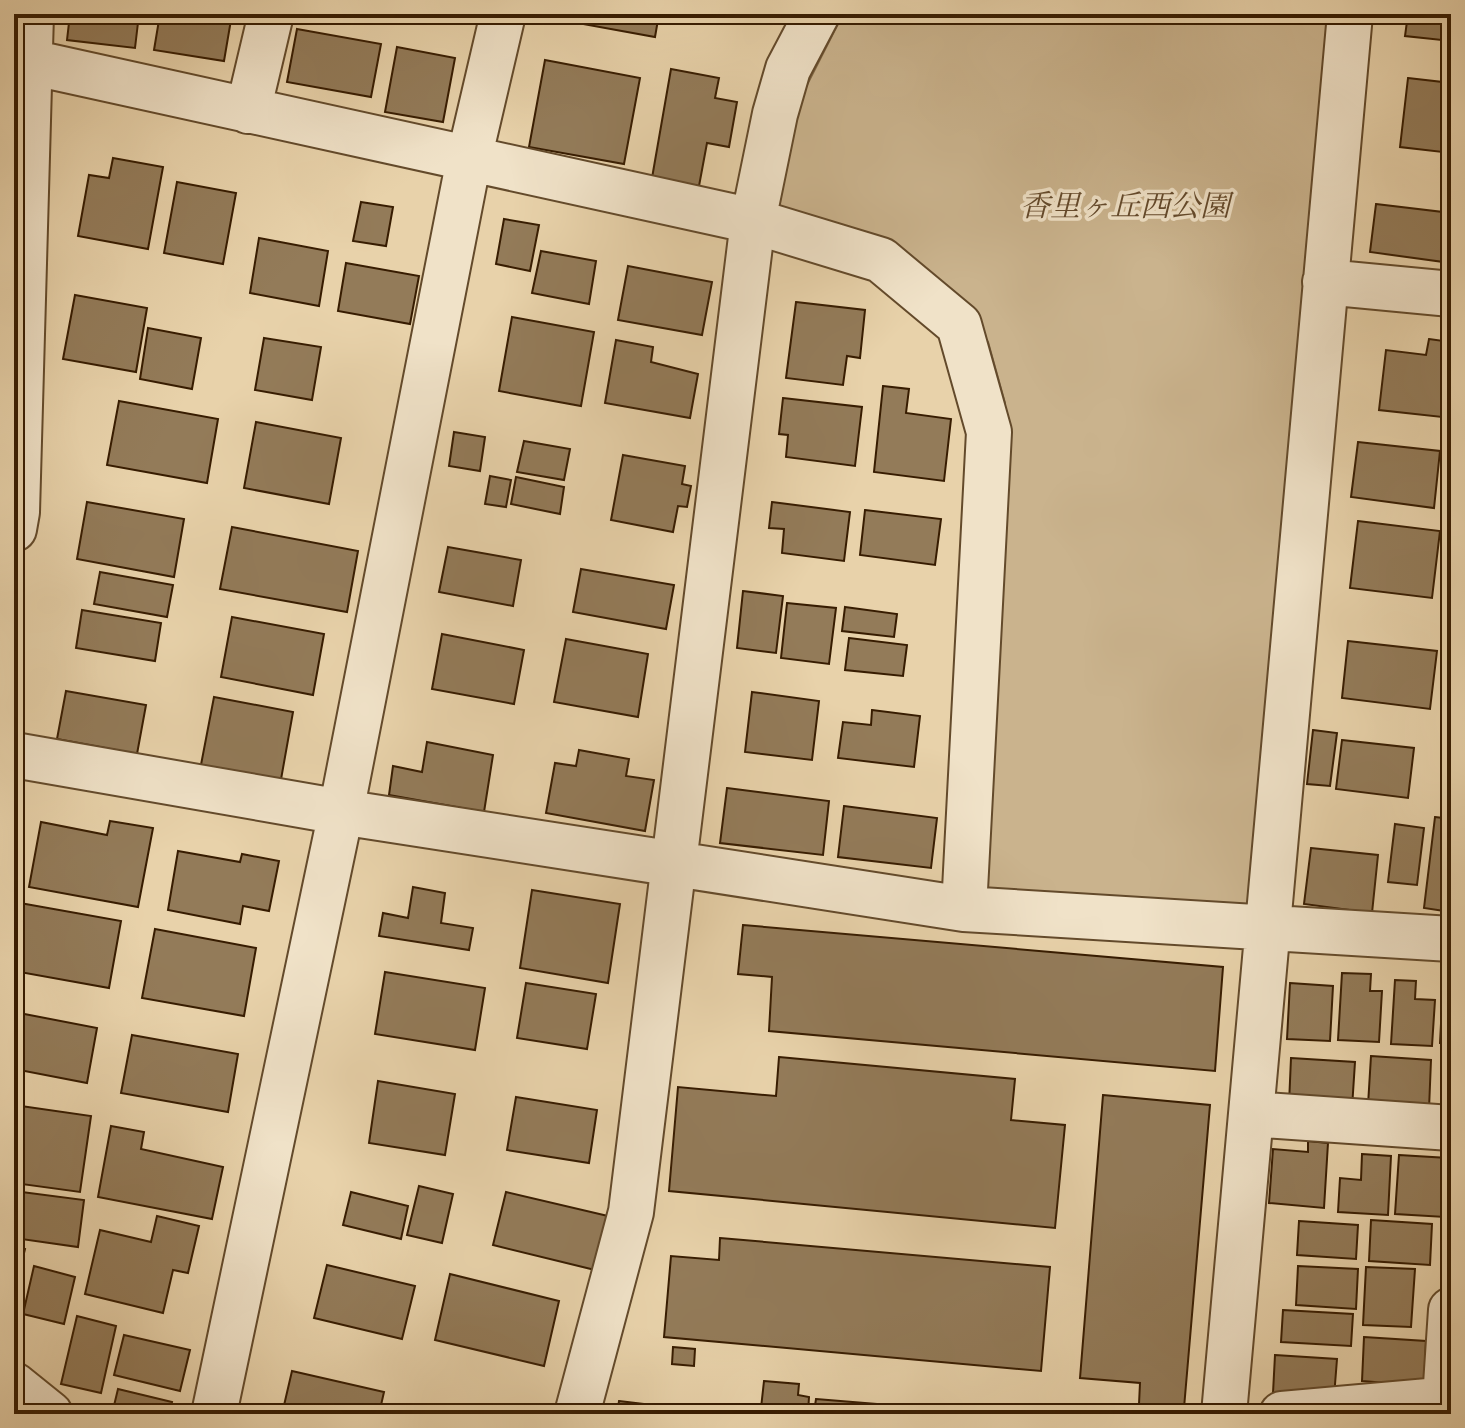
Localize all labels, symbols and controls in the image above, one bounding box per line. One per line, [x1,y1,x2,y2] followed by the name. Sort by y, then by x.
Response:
[1020,186,1235,226] park label: 香里ヶ丘西公園

